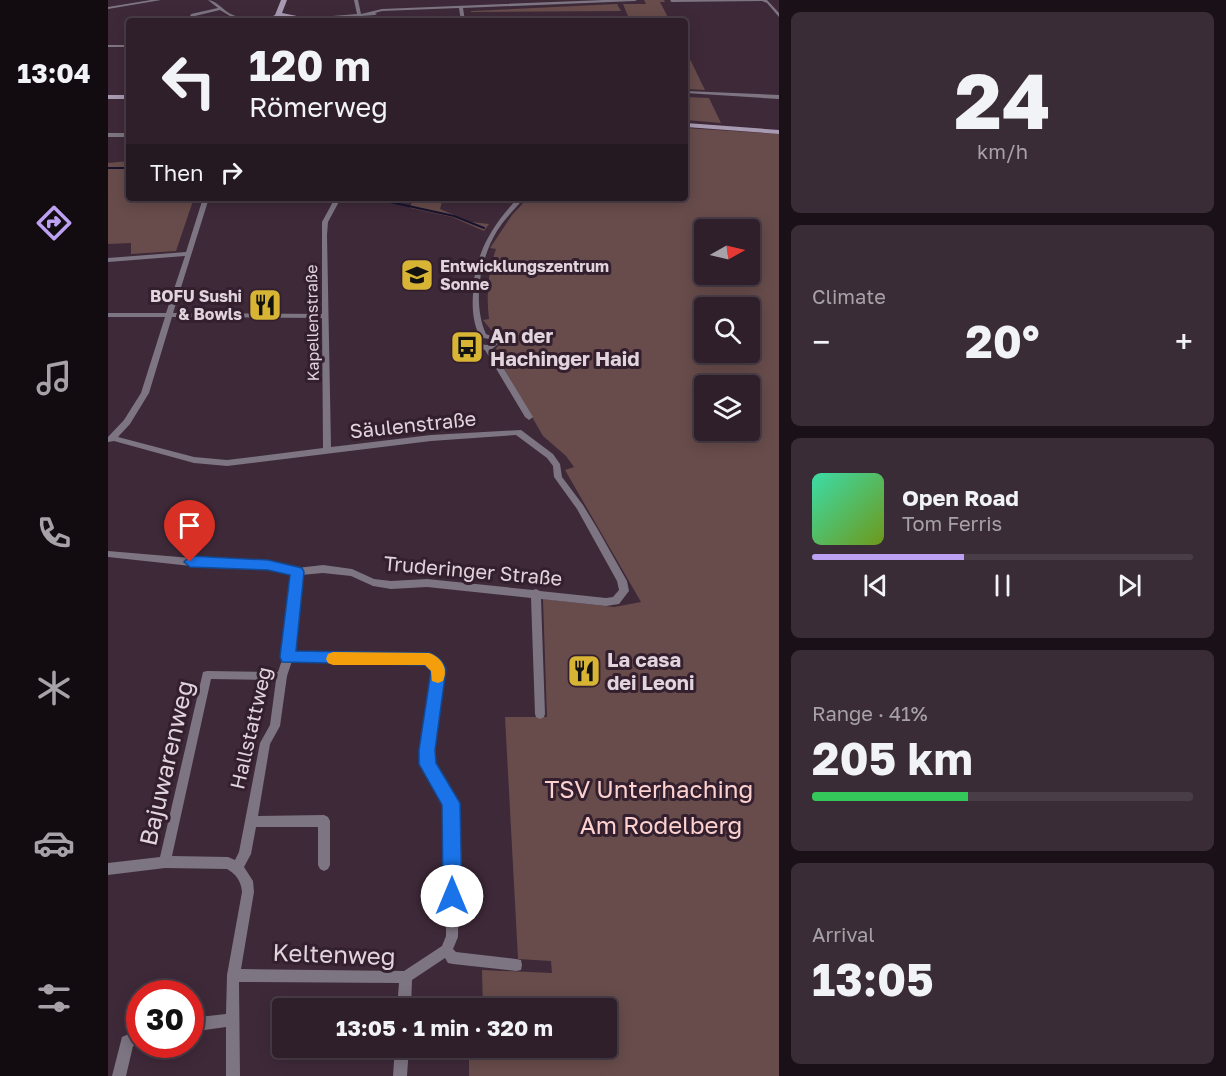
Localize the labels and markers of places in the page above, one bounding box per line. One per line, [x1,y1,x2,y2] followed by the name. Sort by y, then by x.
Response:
[440,256,609,294] place label: Entwicklungszentrum Sonne
[399,257,435,293] school or university icon: Entwicklungszentrum Sonne
[150,286,242,324] place label: BOFU Sushi & Bowls
[247,287,283,323] restaurant icon: BOFU Sushi & Bowls
[490,323,639,370] place label: An der Hachinger Haid
[449,329,485,365] bus stop icon: An der Hachinger Haid
[164,500,215,562] pin
[607,647,694,694] place label: La casa dei Leoni
[566,653,602,689] restaurant icon: La casa dei Leoni

